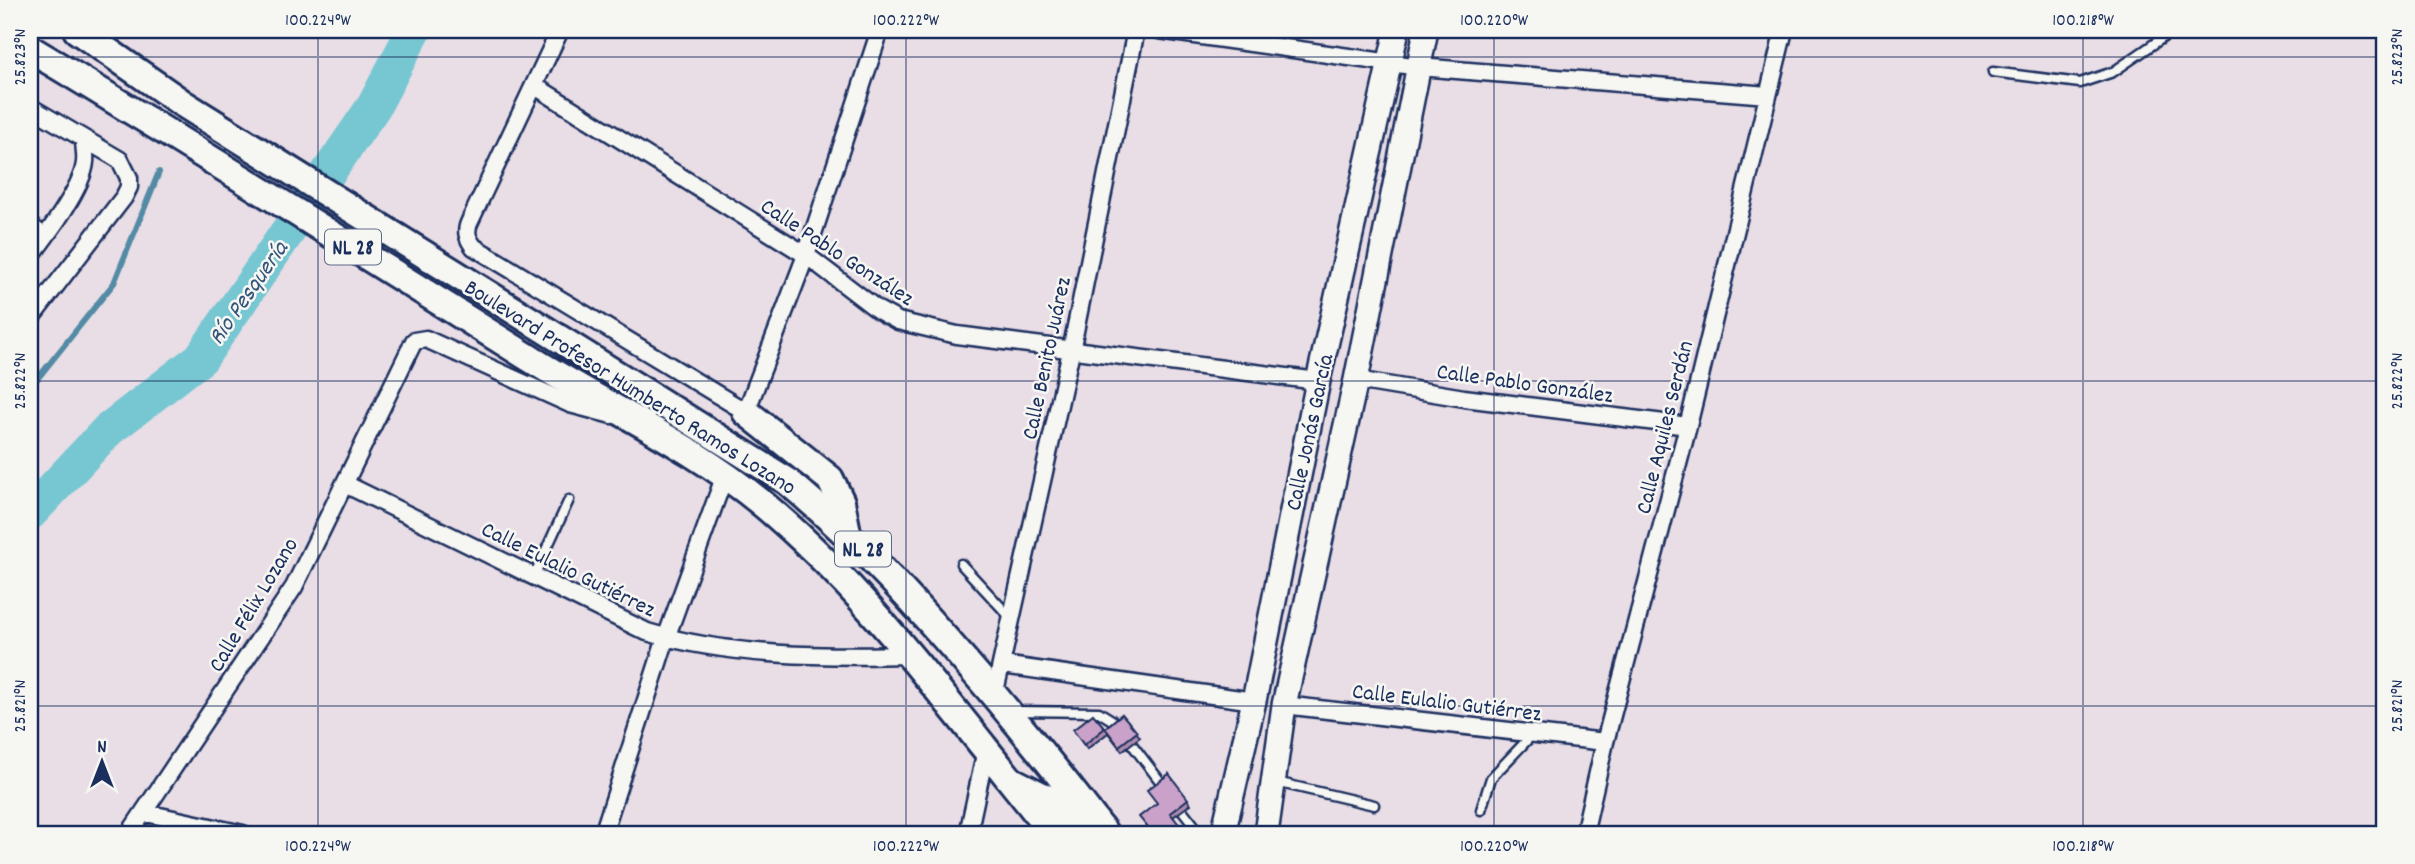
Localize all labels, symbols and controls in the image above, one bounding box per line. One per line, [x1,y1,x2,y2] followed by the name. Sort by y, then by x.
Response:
[285,9,352,34] text: 100.224°W
[873,9,940,34] text: 100.222°W
[1460,9,1529,34] text: 100.220°W
[2052,9,2115,34] text: 100.218°W
[9,29,34,85] text: 25.823°N
[2386,29,2411,85] text: 25.823°N
[753,192,920,316] street label: Calle Pablo González
[325,230,381,264] road number: NL 28
[201,233,299,353] water label: Río Pesquería
[457,273,802,505] street label: Boulevard Profesor Humberto Ramos Lozano
[1015,274,1082,443] street label: Calle Benito Juárez
[1629,338,1704,518] street label: Calle Aquiles Serdán
[1279,350,1344,514] street label: Calle Jonás García
[9,353,34,409] text: 25.822°N
[2386,353,2411,409] text: 25.822°N
[1434,357,1615,414] street label: Calle Pablo González
[475,515,660,628] street label: Calle Eulalio Gutiérrez
[202,532,308,680] street label: Calle Félix Lozano
[835,532,891,566] road number: NL 28
[1350,676,1543,732] street label: Calle Eulalio Gutiérrez
[9,680,34,732] text: 25.821°N
[2386,680,2411,732] text: 25.821°N
[66,728,136,798] north arrow
[97,735,107,762] text: N
[285,835,352,860] text: 100.224°W
[873,835,940,860] text: 100.222°W
[1460,835,1529,860] text: 100.220°W
[2052,835,2115,860] text: 100.218°W

